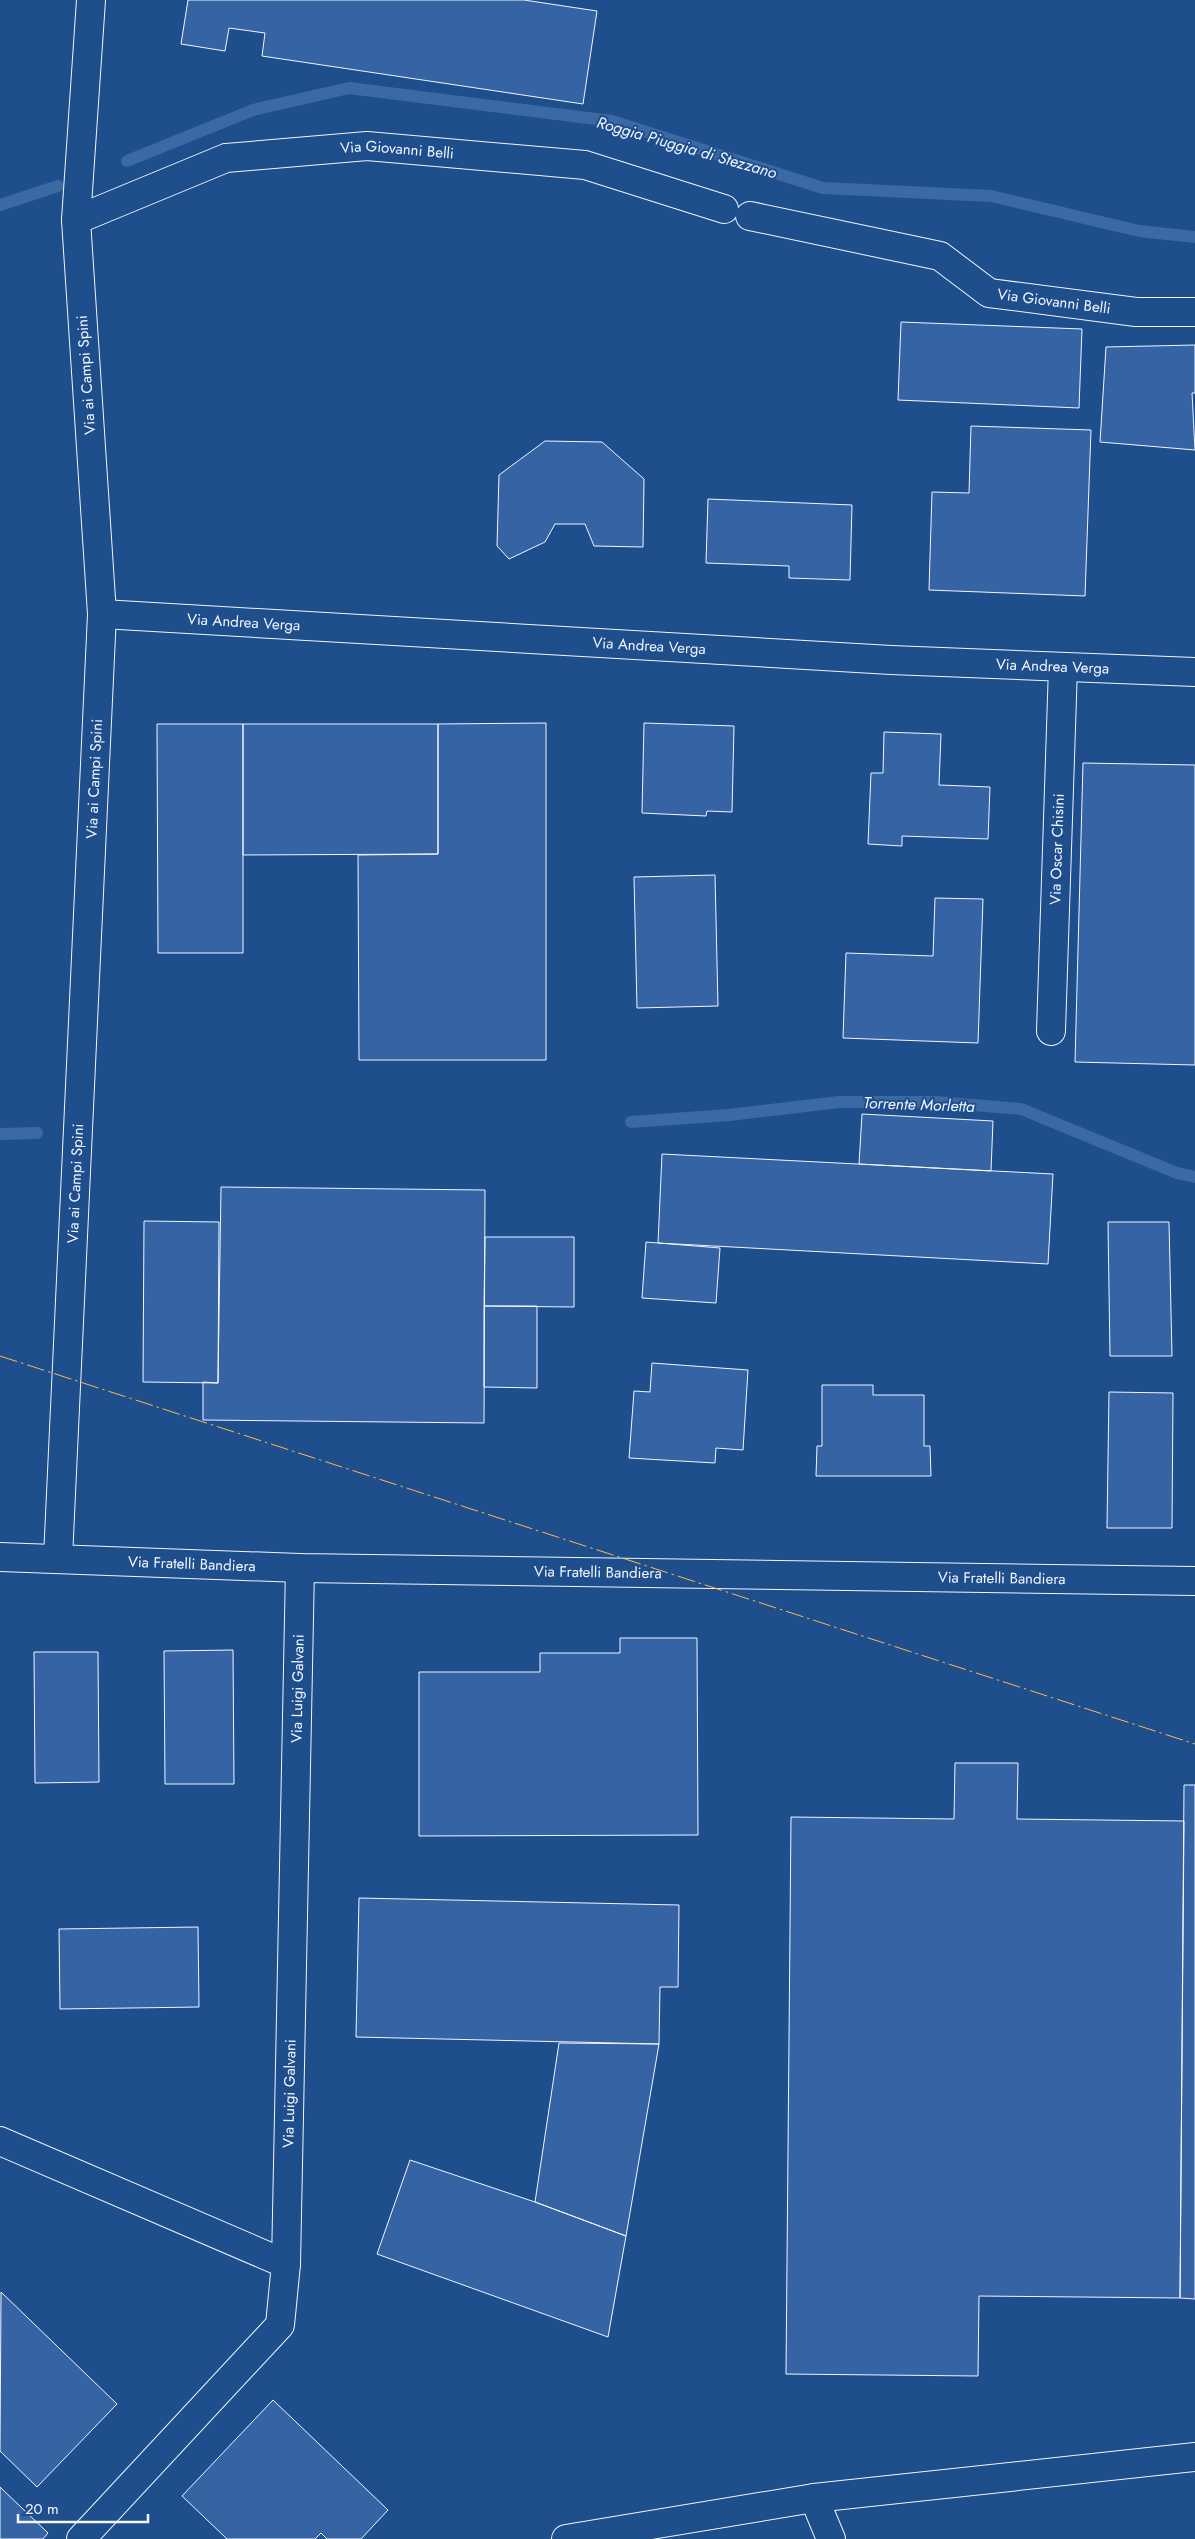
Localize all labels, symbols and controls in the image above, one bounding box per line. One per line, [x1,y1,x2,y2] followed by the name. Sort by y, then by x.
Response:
[594,111,780,184] water label: Roggia Piuggia di Stezzano
[339,135,455,165] street label: Via Giovanni Belli
[996,283,1112,320] street label: Via Giovanni Belli
[71,315,101,435] street label: Via ai Campi Spini
[186,608,301,637] street label: Via Andrea Verga
[592,632,706,660] street label: Via Andrea Verga
[995,653,1110,680] street label: Via Andrea Verga
[81,718,108,839] street label: Via ai Campi Spini
[1044,793,1070,905] street label: Via Oscar Chisini
[863,1091,975,1118] water label: Torrente Morletta
[62,1123,89,1244] street label: Via ai Campi Spini
[128,1551,256,1577] street label: Via Fratelli Bandiera
[534,1560,662,1584] street label: Via Fratelli Bandiera
[938,1566,1066,1590] street label: Via Fratelli Bandiera
[285,1634,310,1743] street label: Via Luigi Galvani
[277,2039,302,2148] street label: Via Luigi Galvani
[18,2492,148,2524] scale bar
[25,2498,59,2520] text: 20 m

